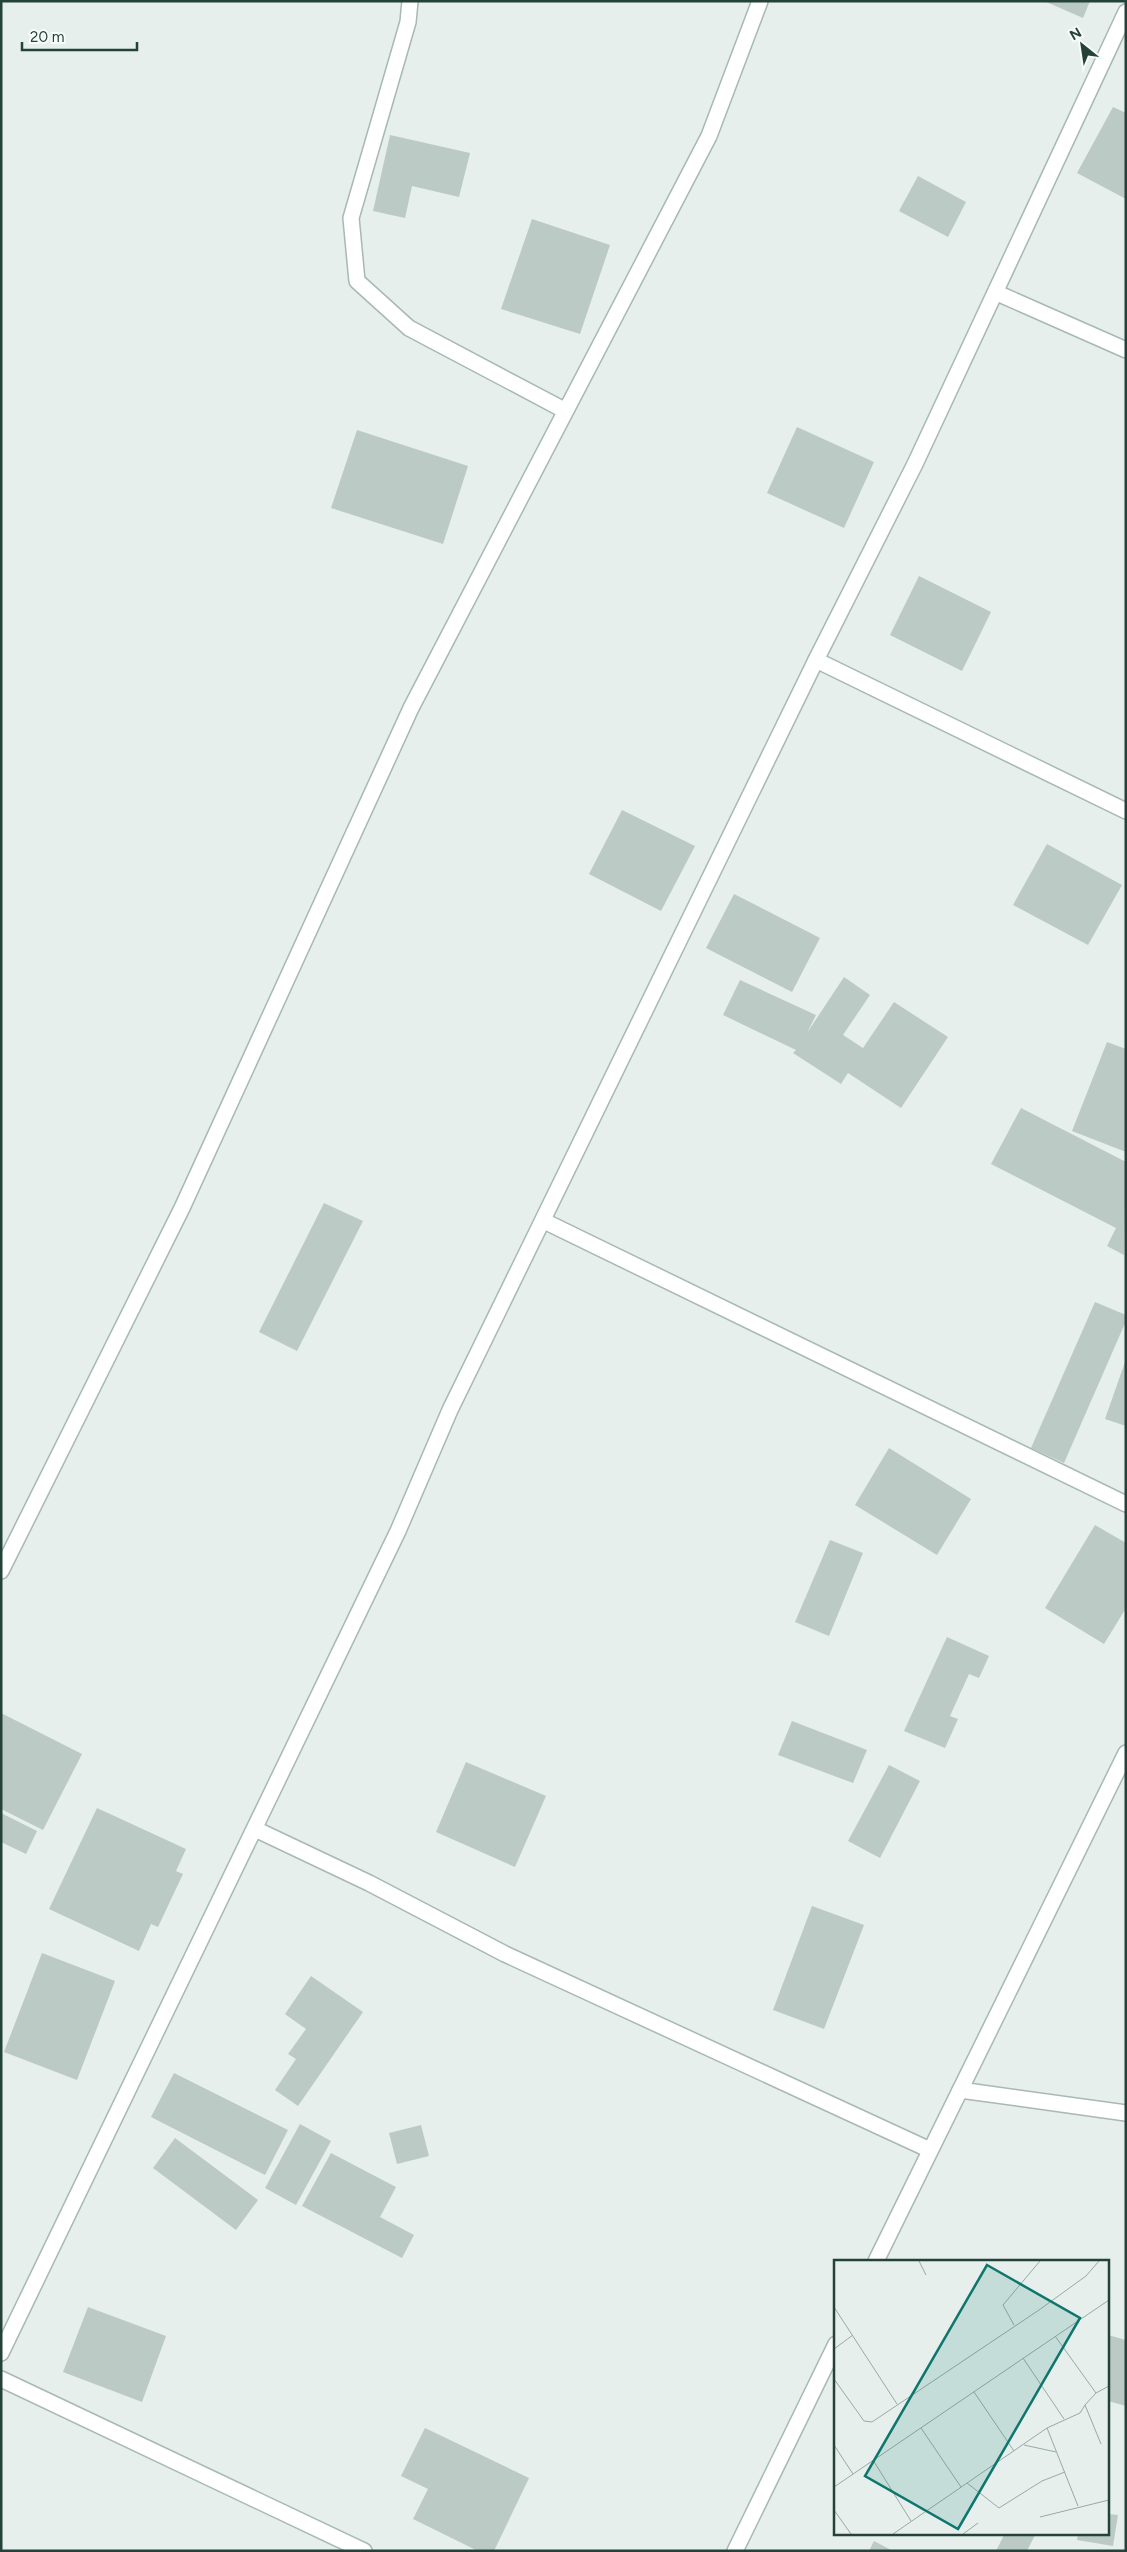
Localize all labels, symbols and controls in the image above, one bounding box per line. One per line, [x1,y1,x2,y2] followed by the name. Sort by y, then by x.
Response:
[22,20,138,52] scale bar
[1057,20,1107,70] north arrow
[1067,24,1085,44] text: N
[30,28,64,46] text: 20 m
[834,2260,1110,2534] inset map

